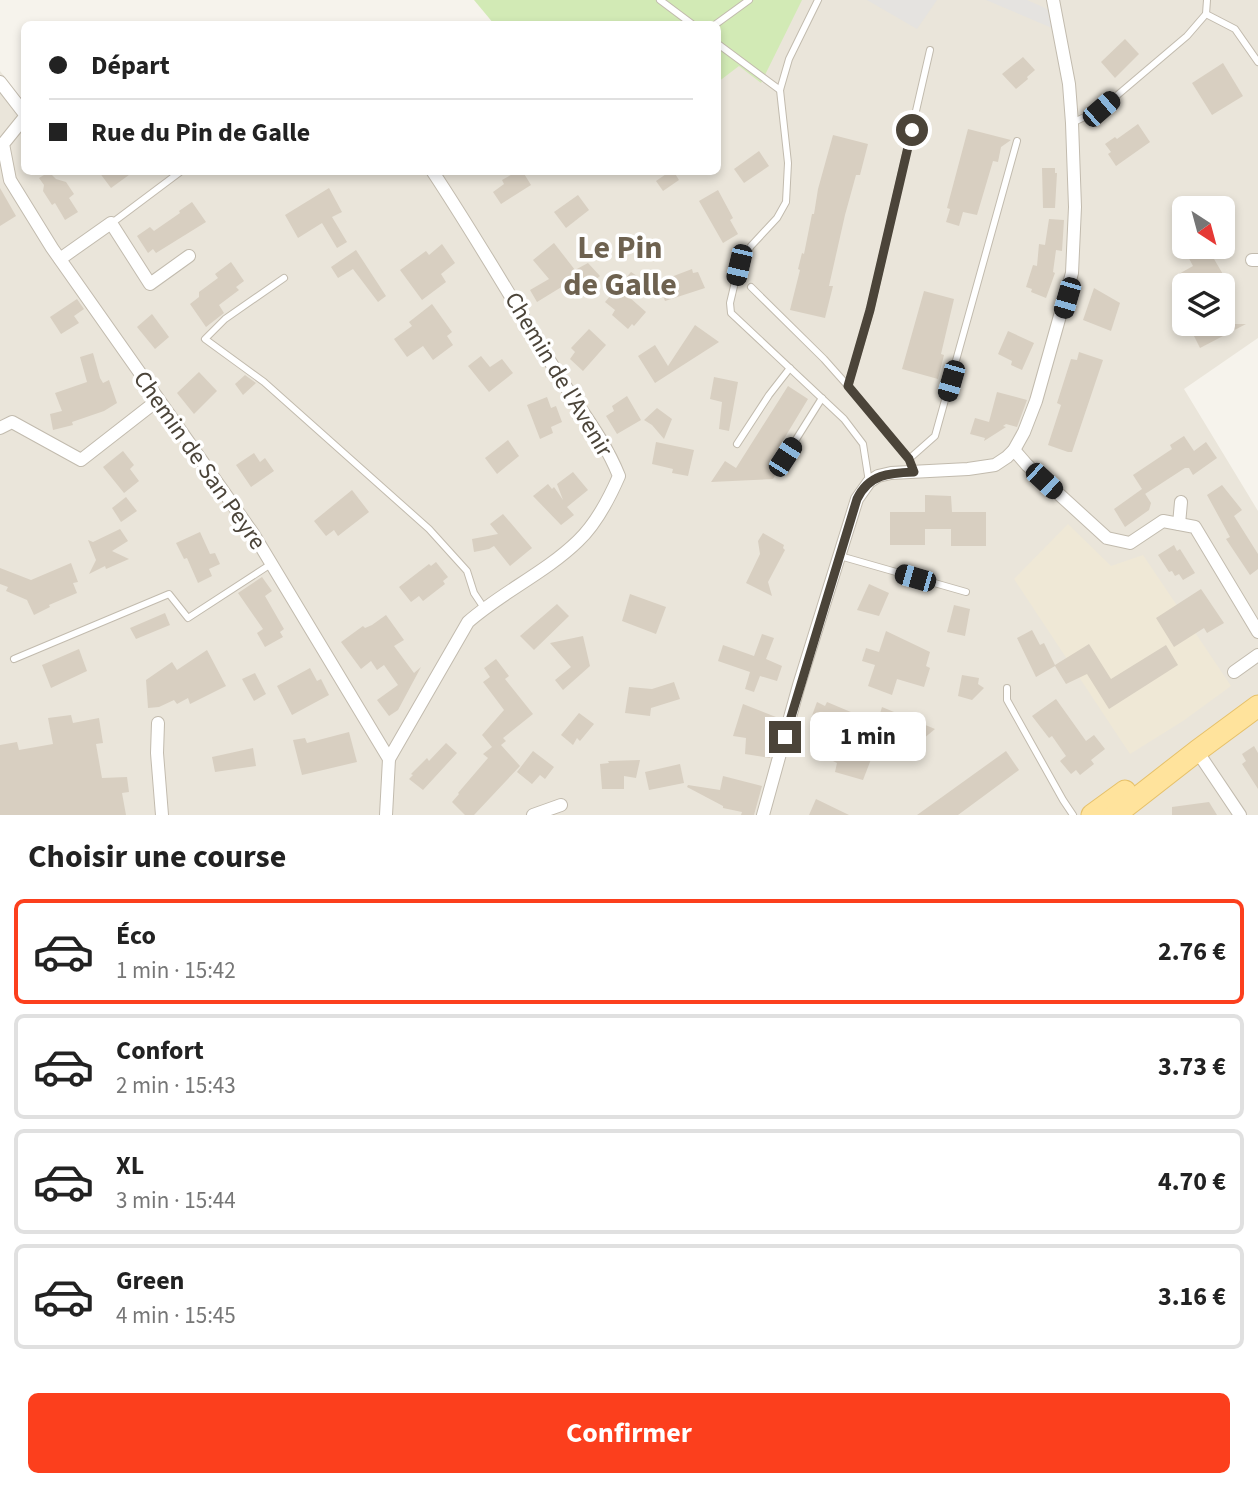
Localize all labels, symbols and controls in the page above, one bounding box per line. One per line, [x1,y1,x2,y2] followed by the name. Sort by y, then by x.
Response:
[91,47,170,84] text: Départ
[1079,87,1124,131] car
[91,114,310,151] text: Rue du Pin de Galle
[896,114,928,146] route start
[1172,196,1236,259] north arrow
[1172,196,1235,336] map controls
[563,225,677,308] district label: Le Pin de Galle
[725,242,754,288] car
[1172,273,1235,336] button: layers
[1052,275,1083,321] car
[496,285,622,464] street label: Chemin de l'Avenir
[936,358,967,404] car
[125,364,275,557] street label: Chemin de San Peyre
[765,434,806,480] car
[1022,459,1067,503] car
[892,562,939,594] car
[810,712,925,762] callout: 1 min
[840,720,896,753] text: 1 min
[769,721,801,753] route end
[28,834,286,880] text: Choisir une course
[116,917,156,954] text: Éco
[32,920,95,983] icon: car
[1158,933,1226,970] text: 2.76 €
[116,954,236,987] text: 1 min · 15:42
[116,1032,204,1069] text: Confort
[32,1035,95,1098] icon: car
[1158,1048,1226,1085] text: 3.73 €
[116,1069,236,1102] text: 2 min · 15:43
[116,1147,144,1184] text: XL
[32,1150,95,1213] icon: car
[1158,1163,1226,1200] text: 4.70 €
[116,1184,236,1217] text: 3 min · 15:44
[116,1262,184,1299] text: Green
[32,1265,95,1328] icon: car
[1158,1278,1226,1315] text: 3.16 €
[116,1299,236,1332] text: 4 min · 15:45
[28,1393,1230,1473] button: Confirmer

